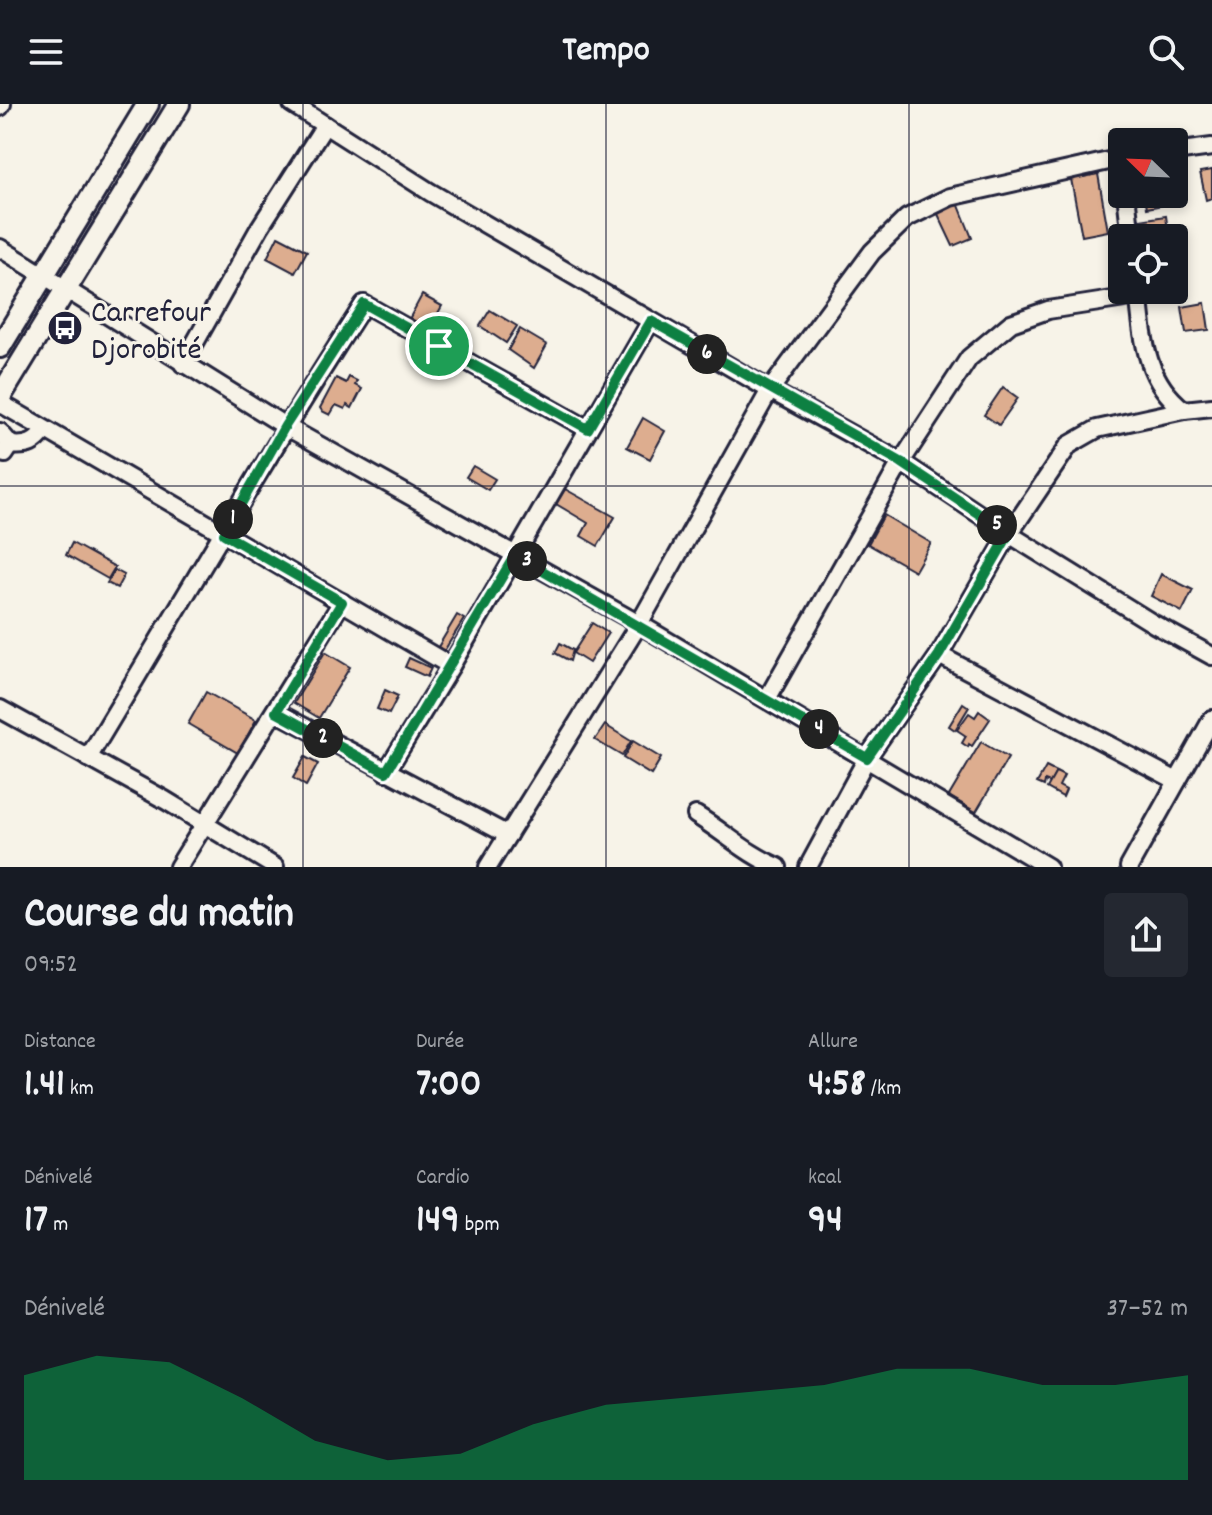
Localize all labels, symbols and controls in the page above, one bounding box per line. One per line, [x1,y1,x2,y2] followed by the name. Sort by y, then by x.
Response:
[562,26,650,78] text: Tempo
[24,30,68,74] icon: menu
[1144,30,1188,74] icon: search
[1108,128,1188,208] north arrow
[1108,128,1188,304] map controls
[1108,224,1188,304] button: locate
[91,292,211,375] place label: Carrefour Djorobité
[46,309,84,347] bus stop icon: Carrefour Djorobité
[405,312,473,380] pin
[417,324,461,368] icon: arrive
[687,334,727,374] pin: 6
[702,338,712,369] text: 6
[213,499,253,539] pin: 1
[231,503,235,534] text: 1
[977,505,1017,545] pin: 5
[992,509,1002,540] text: 5
[507,541,547,581] pin: 3
[522,545,532,576] text: 3
[799,709,839,749] pin: 4
[814,713,824,744] text: 4
[303,718,343,758] pin: 2
[318,722,328,753] text: 2
[24,885,294,948] text: Course du matin
[1104,893,1188,977] button: share
[24,947,78,984] text: 09:52
[24,1027,96,1058] text: Distance
[416,1027,464,1058] text: Durée
[808,1027,858,1058] text: Allure
[24,1058,65,1115] text: 1.41
[416,1058,482,1115] text: 7:00
[808,1058,866,1115] text: 4:58
[65,1074,94,1105] text: km
[866,1074,901,1105] text: /km
[24,1163,93,1194] text: Dénivelé
[416,1163,469,1194] text: Cardio
[808,1163,841,1194] text: kcal
[24,1194,48,1251] text: 17
[416,1194,460,1251] text: 149
[808,1194,843,1251] text: 94
[48,1210,68,1241] text: m
[460,1210,500,1241] text: bpm
[24,1291,105,1328] text: Dénivelé
[1106,1291,1188,1328] text: 37–52 m

